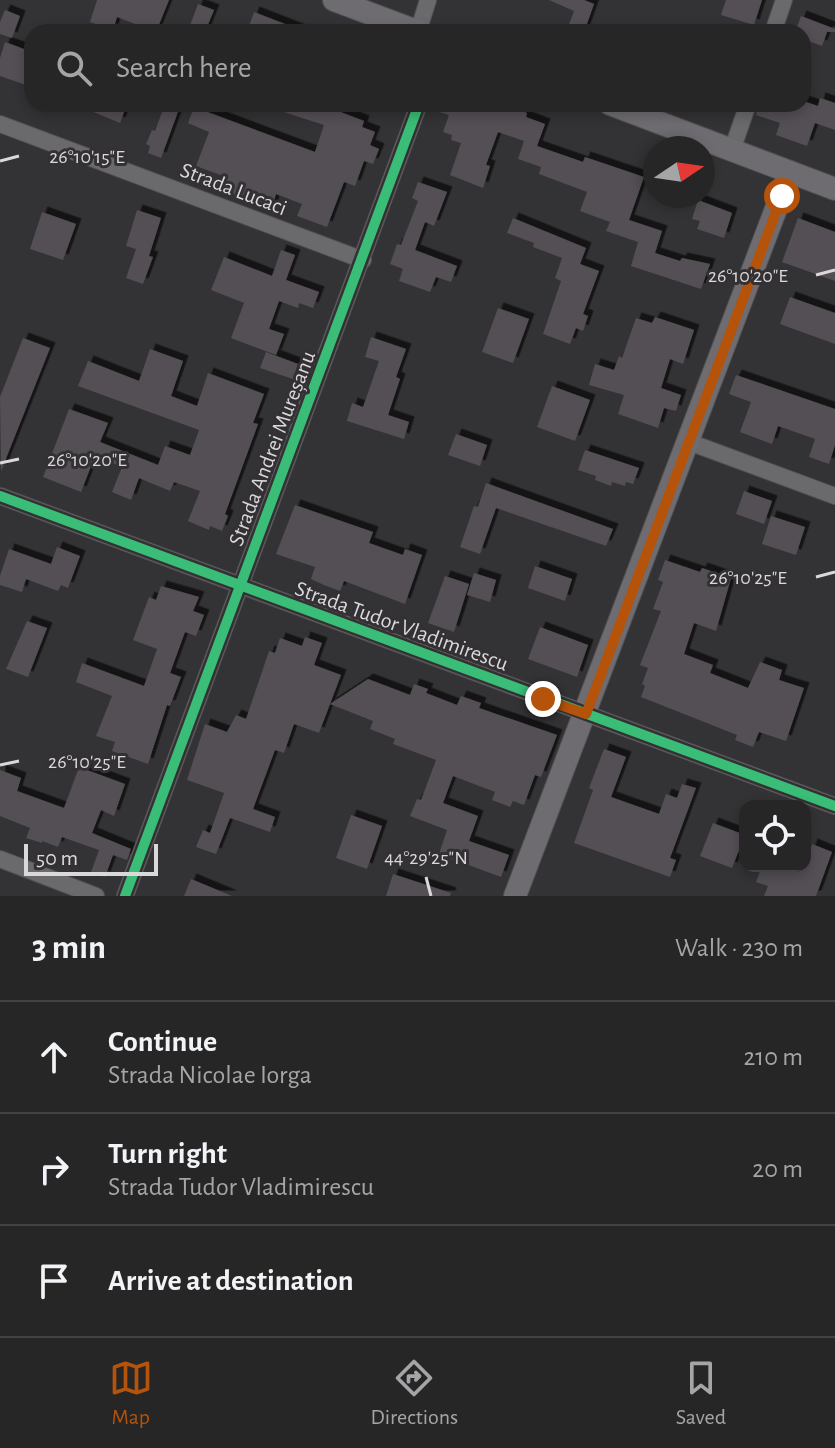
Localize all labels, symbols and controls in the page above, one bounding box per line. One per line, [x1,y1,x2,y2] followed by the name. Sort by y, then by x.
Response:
[24,24,811,112] search box
[52,46,96,90] icon: search
[116,53,252,83] text: Search here
[643,136,715,208] north arrow
[49,147,125,167] text: 26°10'15"E
[177,159,290,219] street label: Strada Lucaci
[764,178,800,214] route start
[708,266,788,286] text: 26°10'20"E
[225,348,321,550] street label: Strada Andrei Mureșanu
[47,450,127,470] text: 26°10'20"E
[709,568,787,588] text: 26°10'25"E
[292,577,511,675] street label: Strada Tudor Vladimirescu
[525,681,561,717] route end
[48,752,126,772] text: 26°10'25"E
[739,800,811,872] map controls
[739,800,811,872] button: locate
[24,840,158,876] scale bar
[36,847,78,869] text: 50 m
[384,848,468,868] text: 44°29'25"N
[32,931,106,965] text: 3 min
[675,935,803,961] text: Walk · 230 m
[108,1027,217,1057] text: Continue
[32,1035,76,1079] icon: ahead
[743,1044,803,1070] text: 210 m
[108,1062,312,1088] text: Strada Nicolae Iorga
[108,1139,227,1169] text: Turn right
[32,1147,76,1191] icon: right
[752,1156,803,1182] text: 20 m
[108,1174,374,1200] text: Strada Tudor Vladimirescu
[32,1259,76,1303] icon: arrive
[108,1266,354,1296] text: Arrive at destination
[109,1356,153,1430] tab: Map
[370,1356,458,1430] tab: Directions
[676,1356,726,1430] tab: Saved

